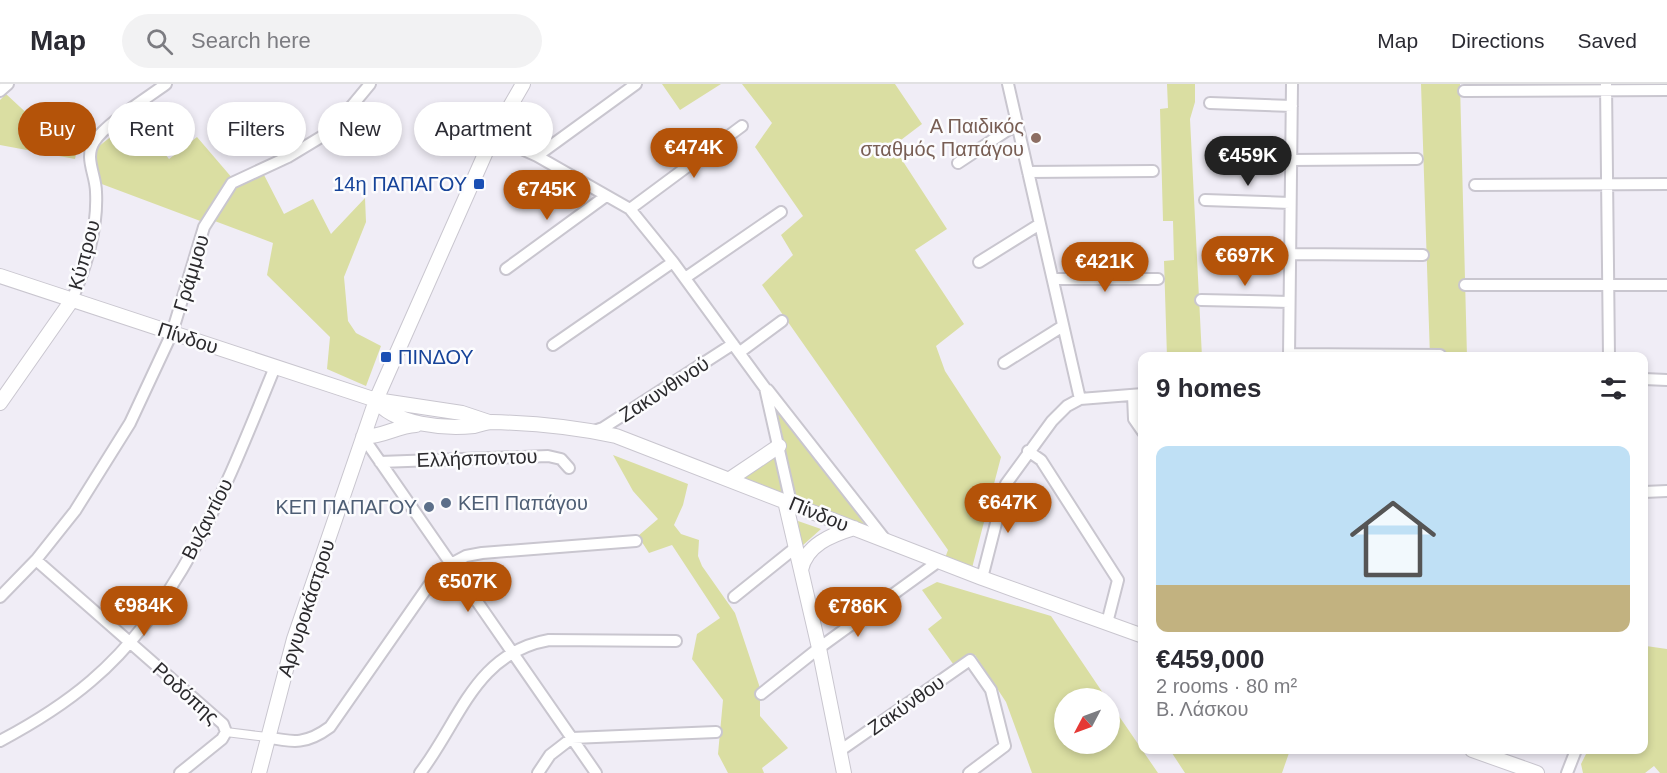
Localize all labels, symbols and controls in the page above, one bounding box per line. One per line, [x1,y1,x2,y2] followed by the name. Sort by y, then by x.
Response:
[122,14,542,68] search box
[30,25,86,56] text: Map
[143,25,176,58] icon: search
[191,28,311,53] text: Search here
[1377,29,1418,52] text: Map
[1451,29,1544,52] text: Directions
[1577,29,1637,52] text: Saved
[18,102,96,156] chip: Buy
[108,102,195,156] chip: Rent
[207,102,306,156] chip: Filters
[318,102,402,156] chip: New
[414,102,553,156] chip: Apartment
[860,115,1024,160] place label: Α Παιδικός σταθμός Παπάγου
[652,128,736,179] pin: €474K
[1029,131,1043,145] marker: Α Παιδικός σταθμός Παπάγου
[665,136,723,158] text: €474K
[1206,136,1290,187] pin: €459K
[1219,144,1277,166] text: €459K
[505,170,589,221] pin: €745K
[333,173,467,195] place label: 14η ΠΑΠΑΓΟΥ
[472,177,486,191] marker: 14η ΠΑΠΑΓΟΥ
[518,178,576,200] text: €745K
[64,218,104,292] street label: Κύπρου
[169,232,213,314] street label: Γράμμου
[1203,236,1287,287] pin: €697K
[1063,242,1147,293] pin: €421K
[1216,244,1274,266] text: €697K
[1076,250,1134,272] text: €421K
[155,318,221,358] street label: Πίνδου
[398,346,474,368] place label: ΠΙΝΔΟΥ
[379,350,393,364] marker: ΠΙΝΔΟΥ
[615,352,713,426] street label: Ζακυνθινού
[1597,372,1630,405] icon: filters
[1156,373,1262,403] text: 9 homes
[416,445,538,471] street label: Ελλήσποντου
[177,475,237,563] street label: Βυζαντίου
[966,483,1050,534] pin: €647K
[1339,485,1447,593] icon: home
[979,491,1037,513] text: €647K
[458,492,588,514] place label: ΚΕΠ Παπάγου
[786,492,852,536] street label: Πίνδου
[275,496,417,518] place label: ΚΕΠ ΠΑΠΑΓΟΥ
[439,496,453,510] marker: ΚΕΠ Παπάγου
[422,500,436,514] marker: ΚΕΠ ΠΑΠΑΓΟΥ
[273,537,339,679] street label: Αργυροκάστρου
[426,562,510,613] pin: €507K
[439,570,497,592] text: €507K
[102,586,186,637] pin: €984K
[816,587,900,638] pin: €786K
[115,594,173,616] text: €984K
[829,595,887,617] text: €786K
[1156,644,1264,674] text: €459,000
[149,658,224,729] street label: Ροδόπης
[864,671,948,739] street label: Ζακύνθου
[1156,675,1297,697] text: 2 rooms · 80 m²
[1054,688,1120,754] north arrow
[1054,688,1120,754] map controls
[1156,698,1248,720] text: Β. Λάσκου

